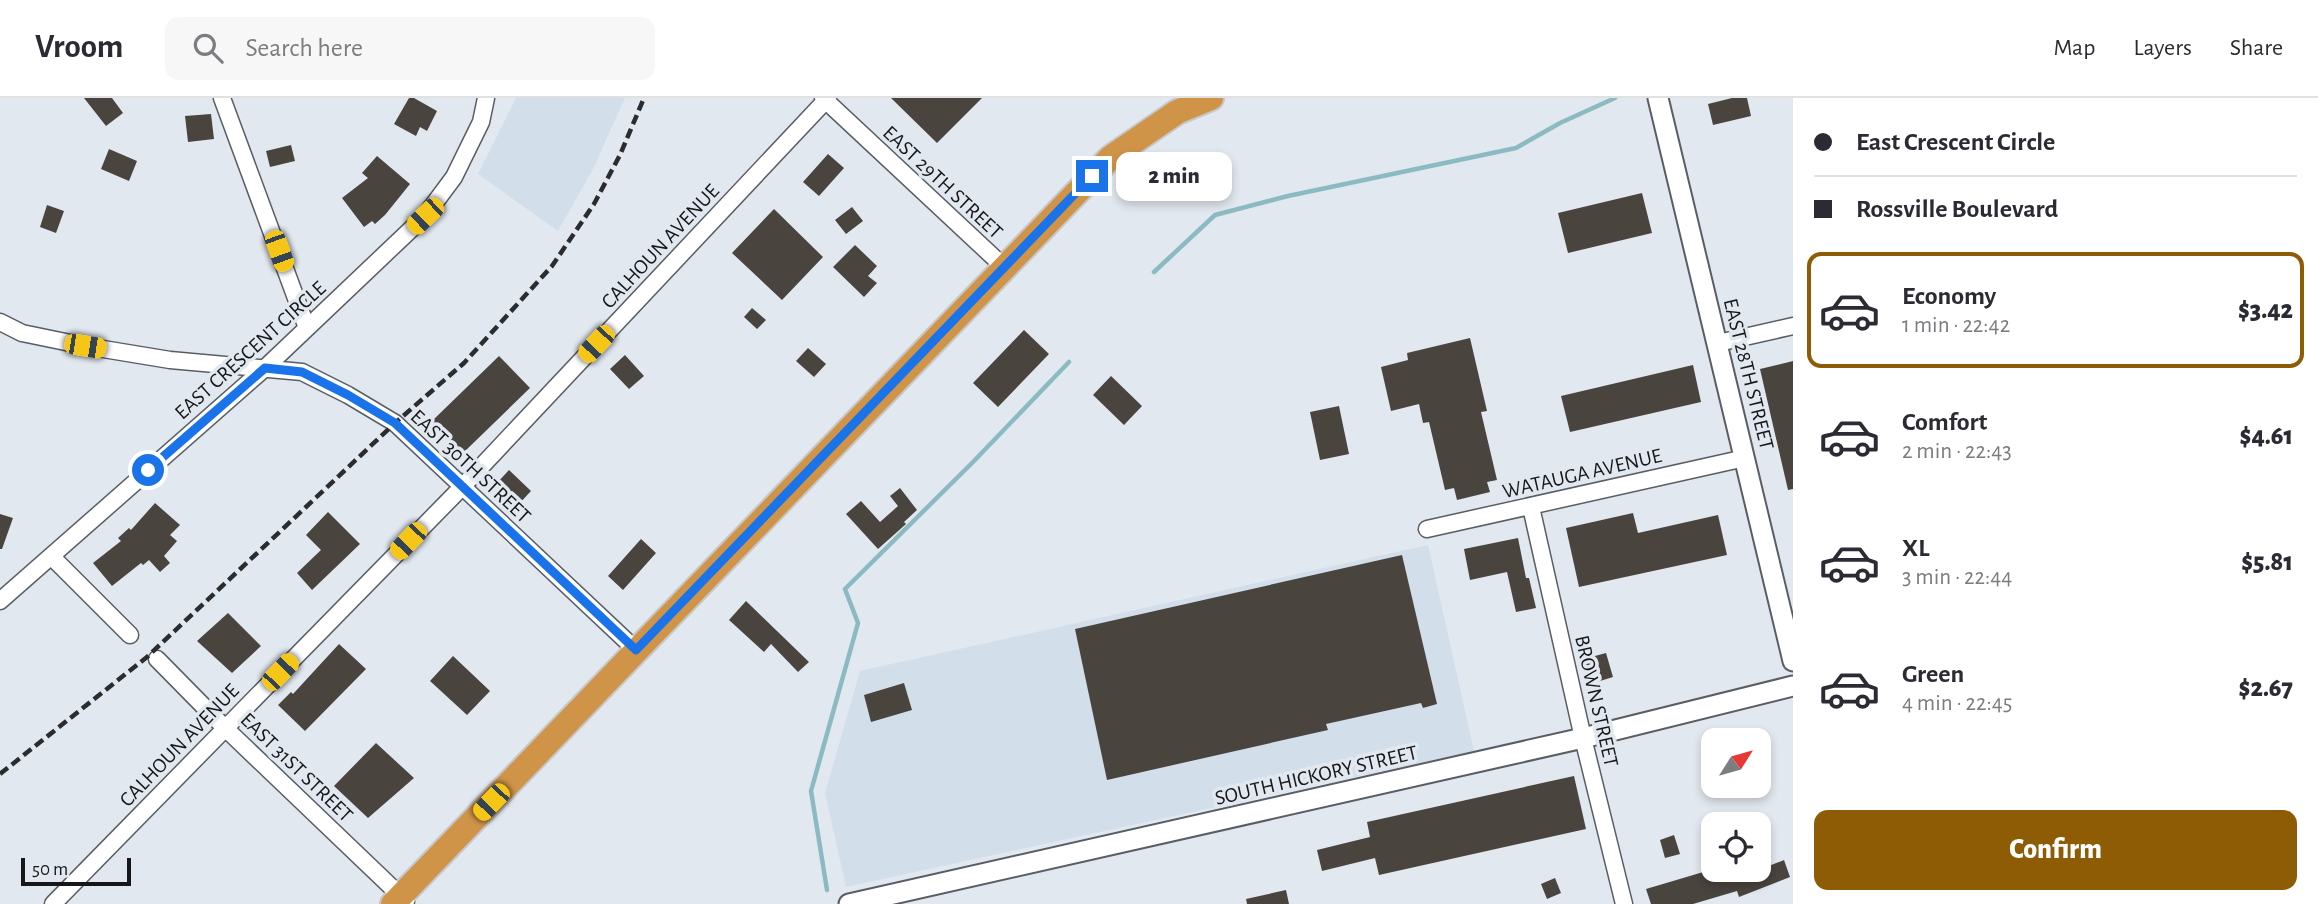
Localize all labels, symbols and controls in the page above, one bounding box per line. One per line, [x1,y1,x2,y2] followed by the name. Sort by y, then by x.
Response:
[165,17,655,80] search box
[189,29,227,67] icon: search
[35,31,123,64] text: Vroom
[245,35,363,61] text: Search here
[2053,36,2095,60] text: Map
[2133,36,2192,60] text: Layers
[2230,36,2283,60] text: Share
[879,122,1007,243] street label: EAST 29TH STREET
[1856,129,2055,155] text: East Crescent Circle
[1116,152,1232,200] callout: 2 min
[1076,160,1108,192] route end
[1148,165,1200,188] text: 2 min
[598,180,723,313] street label: CALHOUN AVENUE
[403,194,448,238] car
[1856,196,2058,222] text: Rossville Boulevard
[262,228,297,274] car
[171,277,330,423] street label: EAST CRESCENT CIRCLE
[1818,279,1881,342] icon: car
[1902,283,1996,309] text: Economy
[1720,296,1777,452] street label: EAST 28TH STREET
[2238,297,2293,323] text: $3.42
[1902,314,2010,337] text: 1 min · 22:42
[574,321,619,367] car
[63,332,108,360] car
[1818,405,1881,468] icon: car
[407,406,535,527] street label: EAST 30TH STREET
[1902,409,1987,435] text: Comfort
[2240,423,2293,449] text: $4.61
[1902,440,2012,463] text: 2 min · 22:43
[1500,445,1664,502] street label: WATAUGA AVENUE
[132,454,164,486] route start
[386,519,431,563] car
[1818,531,1881,594] icon: car
[1902,535,1929,561] text: XL
[2241,549,2293,575] text: $5.81
[1902,566,2012,589] text: 3 min · 22:44
[1571,633,1622,769] street label: BROWN STREET
[258,650,303,694] car
[1818,657,1881,720] icon: car
[1902,661,1964,687] text: Green
[2239,675,2293,701] text: $2.67
[116,680,243,811] street label: CALHOUN AVENUE
[1902,692,2012,715] text: 4 min · 22:45
[237,709,357,826] street label: EAST 31ST STREET
[1701,728,1771,798] north arrow
[1701,728,1771,882] map controls
[1213,742,1419,809] street label: SOUTH HICKORY STREET
[469,780,514,824] car
[1814,810,2297,890] button: Confirm
[1701,812,1771,882] button: locate
[21,855,131,887] scale bar
[32,860,68,879] text: 50 m

